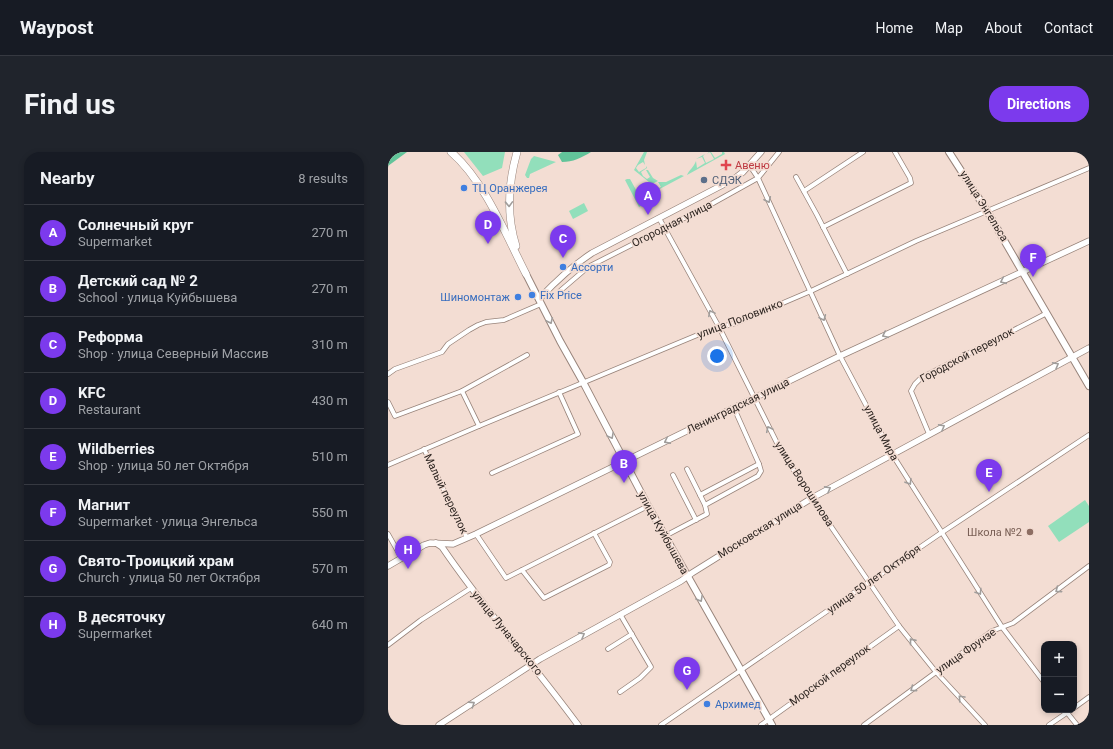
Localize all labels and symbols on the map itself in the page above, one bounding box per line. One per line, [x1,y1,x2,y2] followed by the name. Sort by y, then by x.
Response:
[720,159,732,171] marker: Авеню
[735,159,770,172] place label: Авеню
[957,168,1011,244] street label: улица Энгельса
[712,174,743,187] place label: СДЭК
[699,175,709,185] marker: СДЭК
[472,182,548,195] place label: ТЦ Оранжерея
[635,182,661,215] pin: A
[459,183,469,193] marker: ТЦ Оранжерея
[763,195,771,203] one-way arrow
[630,198,714,250] street label: Огородная улица
[505,201,513,207] one-way arrow
[475,211,501,244] pin: D
[550,225,576,258] pin: C
[1020,244,1046,277] pin: F
[571,261,613,274] place label: Ассорти
[558,262,568,272] marker: Ассорти
[1000,276,1007,284] one-way arrow
[540,289,582,302] place label: Fix Price
[527,290,537,300] marker: Fix Price
[440,291,511,304] place label: Шиномонтаж
[513,292,523,302] marker: Шиномонтаж
[695,297,785,341] street label: улица Половинко
[708,310,716,317] one-way arrow
[818,313,826,321] one-way arrow
[545,316,553,324] one-way arrow
[918,325,1016,385] street label: Городской переулок
[881,330,889,338] one-way arrow
[707,346,727,366] your location
[1052,363,1059,370] one-way arrow
[684,375,792,437] street label: Ленинградская улица
[861,403,901,463] street label: улица Мира
[938,425,945,432] one-way arrow
[766,426,774,433] one-way arrow
[606,431,614,439] one-way arrow
[664,436,671,444] one-way arrow
[772,439,836,529] street label: улица Ворошилова
[611,450,637,483] pin: B
[421,452,471,536] street label: Малый переулок
[976,459,1002,492] pin: E
[905,478,912,485] one-way arrow
[824,487,831,494] one-way arrow
[635,489,691,577] street label: улица Куйбышева
[716,499,804,561] street label: Московская улица
[967,526,1022,539] place label: Школа №2
[1025,527,1035,537] marker: Школа №2
[395,536,421,569] pin: H
[825,542,923,616] street label: улица 50 лет Октября
[1055,585,1062,592] one-way arrow
[469,588,545,678] street label: улица Луначарского
[974,588,982,595] one-way arrow
[696,595,703,602] one-way arrow
[933,625,999,677] street label: улица Фрунзе
[578,633,585,640] one-way arrow
[909,639,916,646] one-way arrow
[787,641,873,709] street label: Морской переулок
[674,657,700,690] pin: G
[910,684,917,691] one-way arrow
[958,695,966,703] one-way arrow
[715,698,761,711] place label: Архимед
[702,699,712,709] marker: Архимед
[468,701,475,709] one-way arrow

